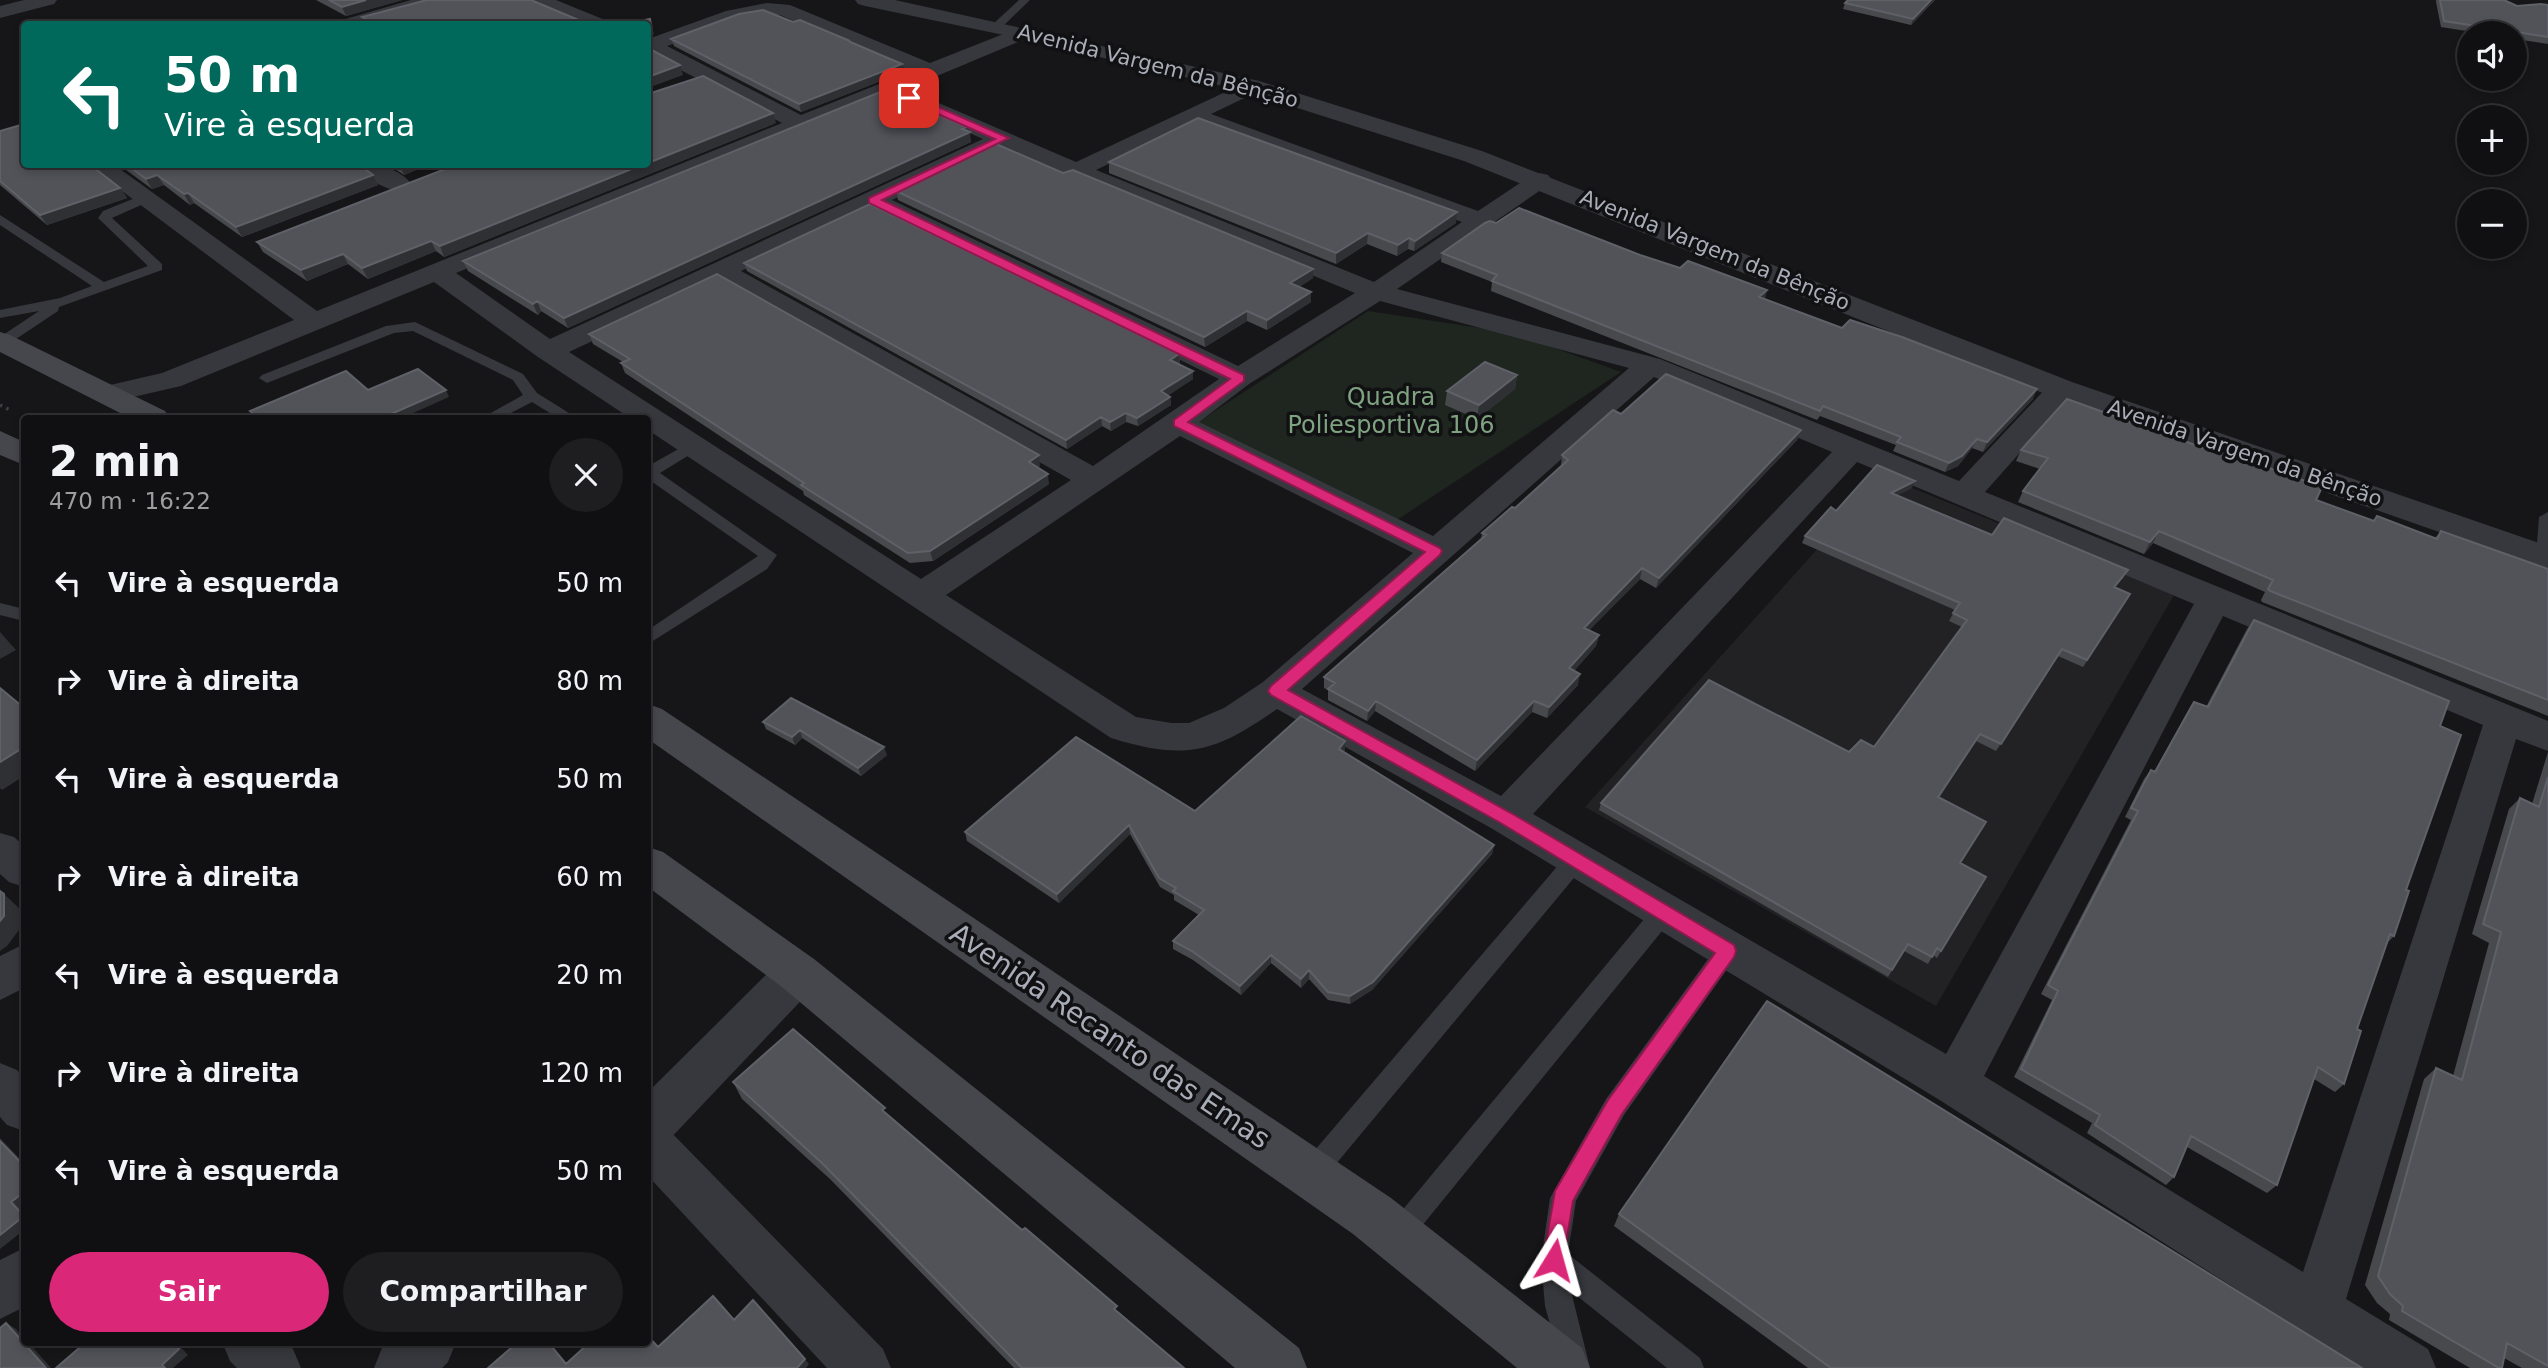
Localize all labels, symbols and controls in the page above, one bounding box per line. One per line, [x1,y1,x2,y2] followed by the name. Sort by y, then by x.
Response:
[1015,19,1301,113] street label: Avenida Vargem da Bênção
[2457,21,2527,259] map controls
[2457,21,2527,91] button: sound
[164,47,300,104] text: 50 m
[49,49,140,140] icon: left
[879,68,939,128] pin
[890,79,928,117] icon: arrive
[2457,105,2527,175] button: +
[164,106,415,144] text: Vire à esquerda
[1577,185,1853,315] street label: Avenida Vargem da Bênção
[2457,189,2527,259] button: −
[1287,383,1495,439] park label: Quadra Poliesportiva 106
[2105,395,2385,511] street label: Avenida Vargem da Bênção
[49,437,181,486] text: 2 min
[549,438,623,512] button: close
[49,488,211,514] text: 470 m · 16:22
[49,564,87,602] icon: left
[108,568,340,598] text: Vire à esquerda
[556,568,623,598] text: 50 m
[49,662,87,700] icon: right
[108,666,300,696] text: Vire à direita
[556,666,623,696] text: 80 m
[49,760,87,798] icon: left
[108,764,340,794] text: Vire à esquerda
[556,764,623,794] text: 50 m
[49,858,87,896] icon: right
[108,862,300,892] text: Vire à direita
[556,862,623,892] text: 60 m
[944,916,1276,1156] street label: Avenida Recanto das Emas
[49,956,87,994] icon: left
[108,960,340,990] text: Vire à esquerda
[556,960,623,990] text: 20 m
[49,1054,87,1092] icon: right
[108,1058,300,1088] text: Vire à direita
[540,1058,623,1088] text: 120 m
[49,1152,87,1190] icon: left
[108,1156,340,1186] text: Vire à esquerda
[556,1156,623,1186] text: 50 m
[1517,1223,1591,1297] position arrow
[49,1252,329,1332] button: Sair
[343,1252,623,1332] button: Compartilhar

